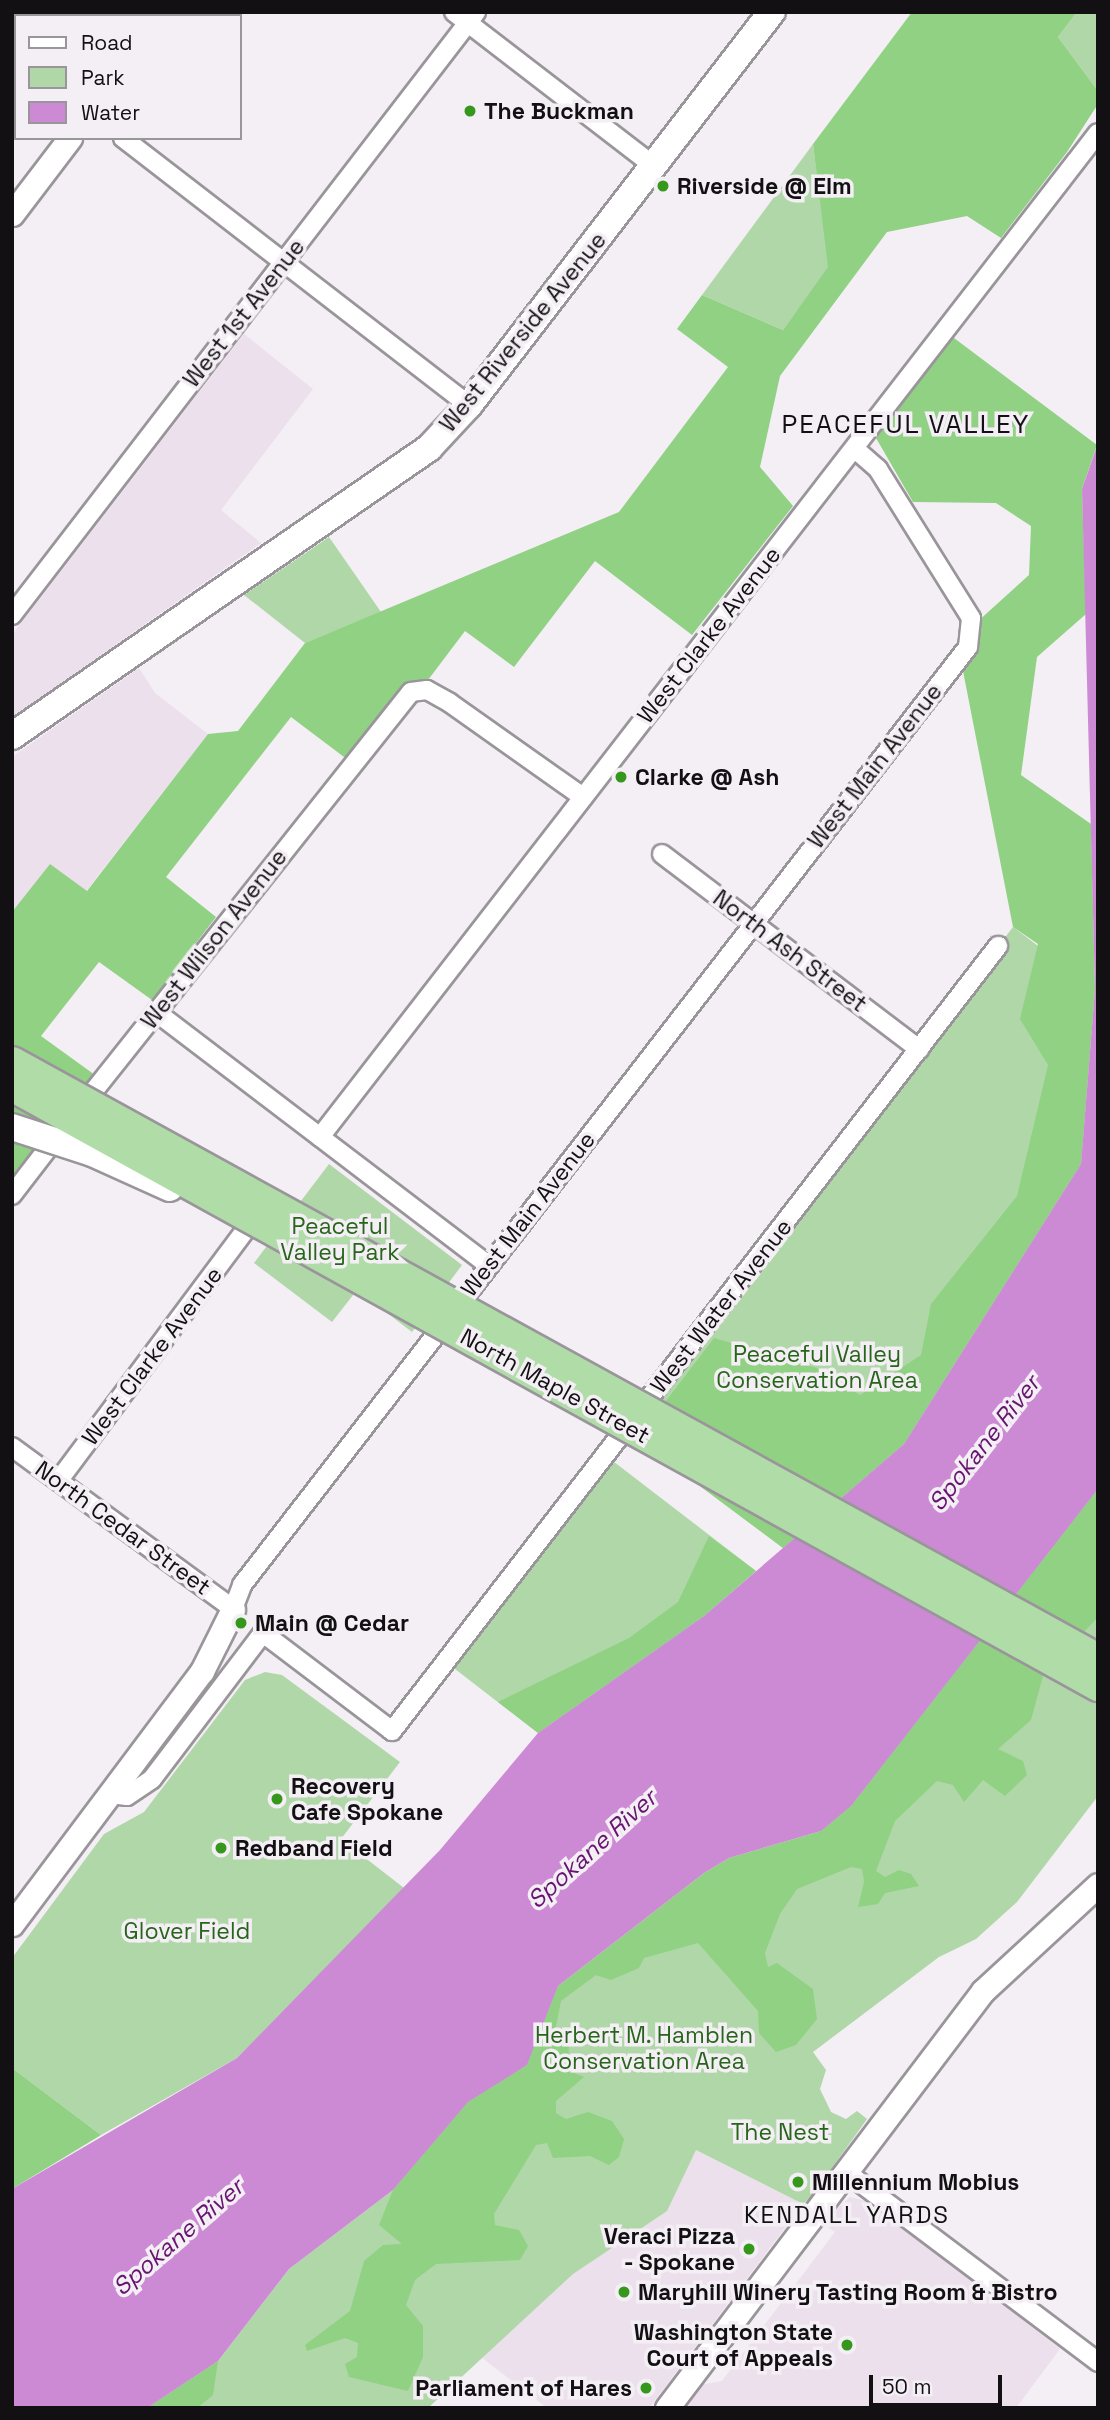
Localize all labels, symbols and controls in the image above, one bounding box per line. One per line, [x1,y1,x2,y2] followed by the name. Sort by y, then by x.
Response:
[14,14,242,140] legend
[81,29,133,56] text: Road
[81,64,125,91] text: Park
[484,97,634,125] place label: The Buckman
[81,99,140,126] text: Water
[462,103,478,119] marker: The Buckman
[677,172,852,200] place label: Riverside @ Elm
[655,178,671,194] marker: Riverside @ Elm
[434,226,612,438] street label: West Riverside Avenue
[177,233,311,393] street label: West 1st Avenue
[783,409,1029,441] district label: PEACEFUL VALLEY
[631,541,787,729] street label: West Clarke Avenue
[802,678,948,854] street label: West Main Avenue
[635,763,780,791] place label: Clarke @ Ash
[613,769,629,785] marker: Clarke @ Ash
[135,844,293,1034] street label: West Wilson Avenue
[708,884,872,1018] street label: North Ash Street
[455,1126,601,1302] street label: West Main Avenue
[280,1212,400,1266] park label: Peaceful Valley Park
[644,1213,798,1399] street label: West Water Avenue
[76,1261,228,1451] street label: West Clarke Avenue
[456,1323,654,1449] street label: North Maple Street
[716,1340,918,1394] park label: Peaceful Valley Conservation Area
[922,1370,1046,1516] water label: Spokane River
[30,1455,216,1601] street label: North Cedar Street
[255,1609,409,1637] place label: Main @ Cedar
[233,1615,249,1631] marker: Main @ Cedar
[291,1772,443,1826] place label: Recovery Cafe Spokane
[522,1784,662,1914] water label: Spokane River
[269,1791,285,1807] marker: Recovery Cafe Spokane
[235,1834,393,1862] place label: Redband Field
[213,1840,229,1856] marker: Redband Field
[124,1917,250,1945] park label: Glover Field
[535,2021,753,2075] park label: Herbert M. Hamblen Conservation Area
[731,2118,829,2146] park label: The Nest
[812,2168,1019,2196] place label: Millennium Mobius
[107,2173,249,2301] water label: Spokane River
[790,2174,806,2190] marker: Millennium Mobius
[745,2201,949,2229] district label: KENDALL YARDS
[604,2222,735,2276] place label: Veraci Pizza - Spokane
[741,2241,757,2257] marker: Veraci Pizza - Spokane
[638,2278,1058,2306] place label: Maryhill Winery Tasting Room & Bistro
[616,2284,632,2300] marker: Maryhill Winery Tasting Room & Bistro
[634,2318,833,2372] place label: Washington State Court of Appeals
[839,2337,855,2353] marker: Washington State Court of Appeals
[872,2360,1005,2404] scale bar
[882,2373,932,2400] text: 50 m
[415,2374,632,2402] place label: Parliament of Hares
[638,2380,654,2396] marker: Parliament of Hares

